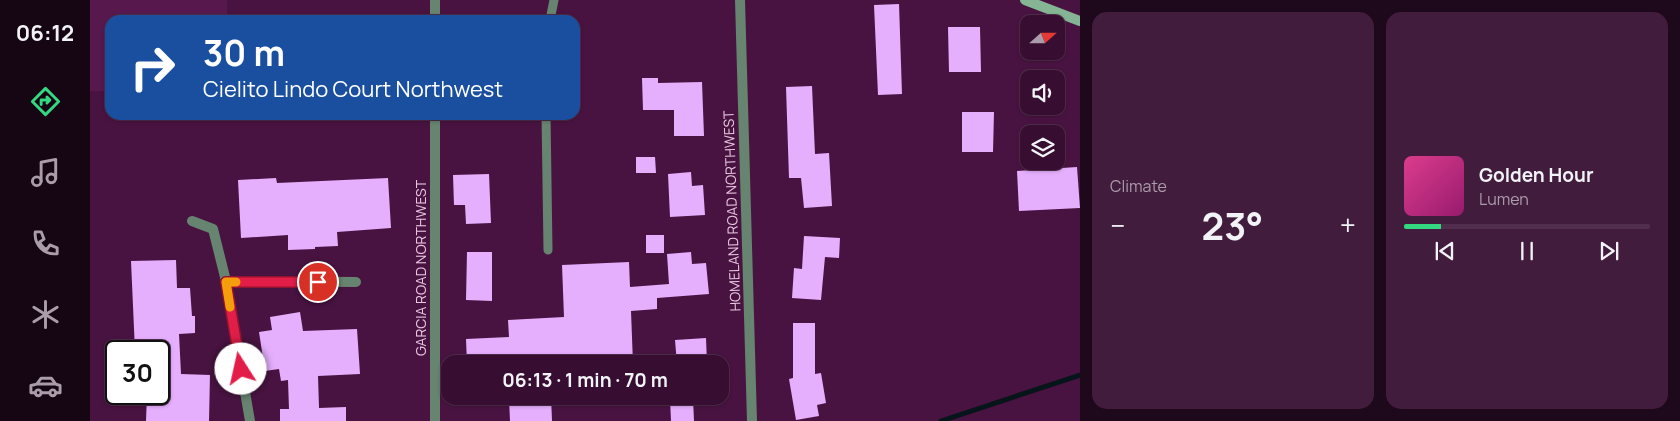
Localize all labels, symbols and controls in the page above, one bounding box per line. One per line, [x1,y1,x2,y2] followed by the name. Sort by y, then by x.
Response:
[1020,15,1065,60] north arrow
[1020,15,1065,170] map controls
[16,18,74,48] text: 06:12
[203,29,285,77] text: 30 m
[120,35,185,100] icon: right
[1020,70,1065,115] button: sound
[203,74,503,104] text: Cielito Lindo Court Northwest
[28,84,63,119] icon: directions
[718,110,745,312] street label: HOMELAND ROAD NORTHWEST
[1020,125,1065,170] button: layers
[28,155,63,190] icon: music
[1479,162,1593,188] text: Golden Hour
[1110,175,1167,197] text: Climate
[411,179,430,356] street label: GARCIA ROAD NORTHWEST
[1479,188,1529,210] text: Lumen
[1202,199,1263,251] text: 23°
[1110,206,1125,244] text: −
[1340,206,1356,244] text: +
[28,226,63,261] icon: phone
[1431,237,1459,265] icon: previous
[1513,237,1541,265] icon: pause
[1595,237,1623,265] icon: next
[297,261,339,303] pin
[304,268,332,296] icon: arrive
[28,297,63,332] icon: climate
[105,340,170,405] speed limit sign: 30
[214,342,266,394] position arrow
[502,367,668,393] text: 06:13 · 1 min · 70 m
[28,368,63,403] icon: car

